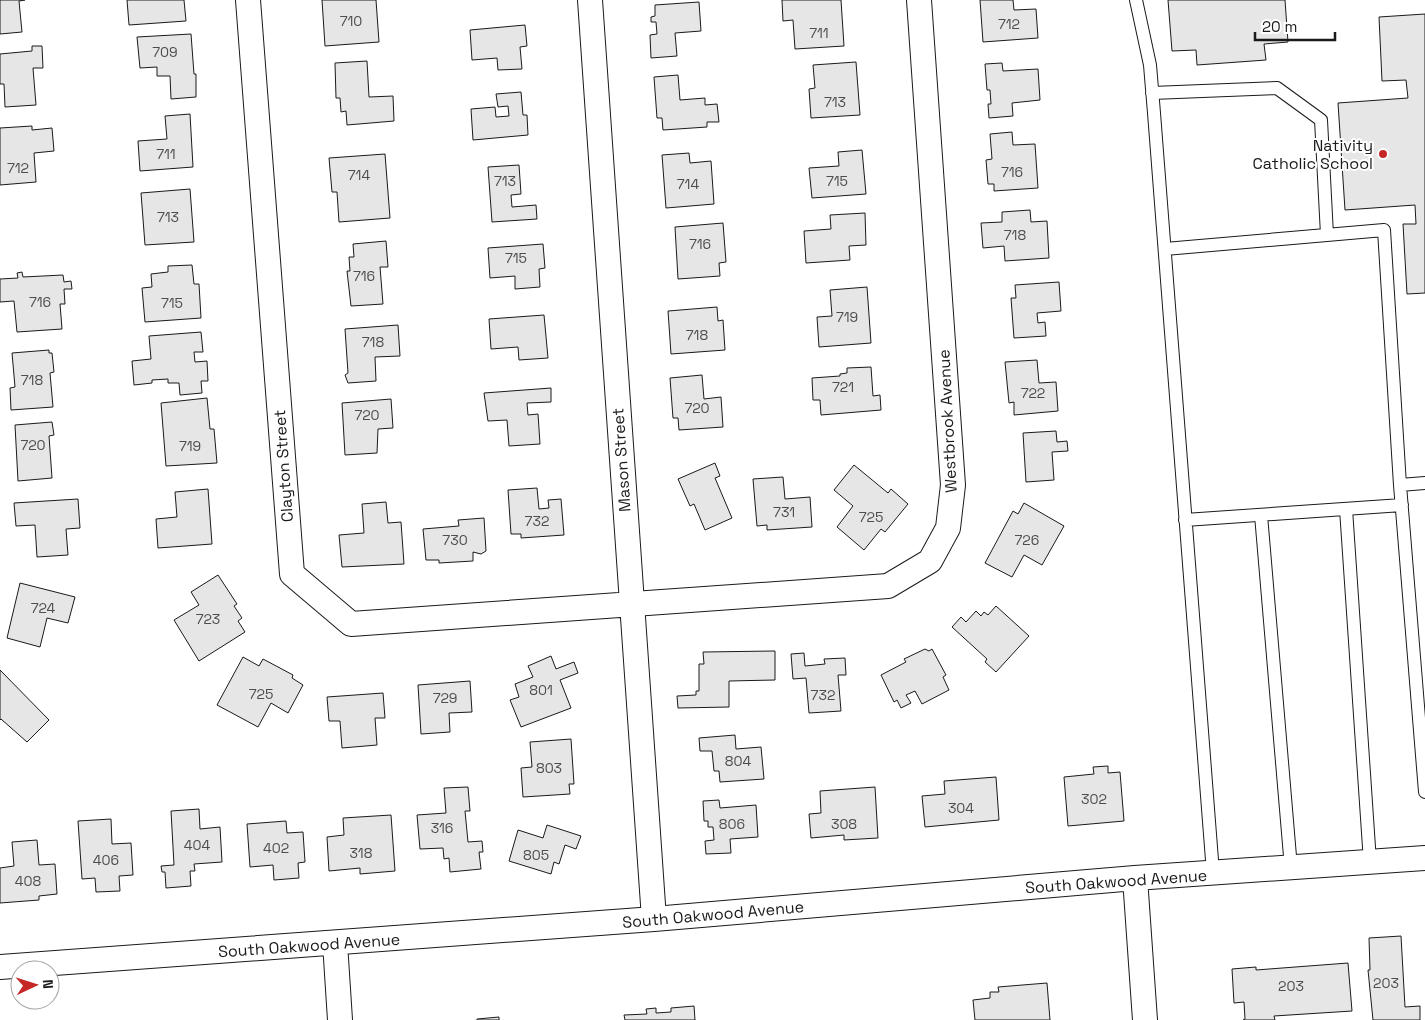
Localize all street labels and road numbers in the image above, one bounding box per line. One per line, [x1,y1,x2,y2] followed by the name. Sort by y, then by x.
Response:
[933,349,962,493] street label: Westbrook Avenue
[607,407,636,513] street label: Mason Street
[269,409,298,523] street label: Clayton Street
[1024,865,1208,898] street label: South Oakwood Avenue
[621,896,805,933] street label: South Oakwood Avenue
[217,929,401,962] street label: South Oakwood Avenue

